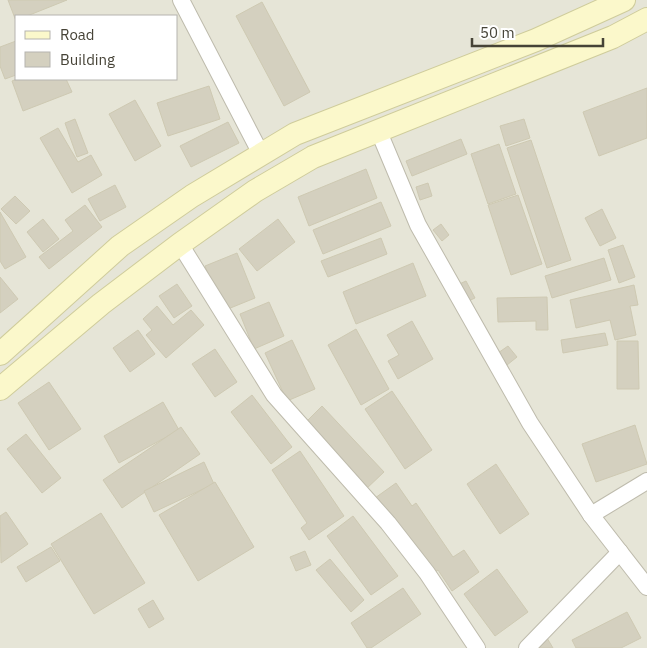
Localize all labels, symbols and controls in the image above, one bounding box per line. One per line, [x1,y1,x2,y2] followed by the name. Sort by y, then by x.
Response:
[15,15,178,80] legend
[472,15,603,47] scale bar
[480,23,515,42] text: 50 m
[60,25,95,44] text: Road
[60,50,115,69] text: Building

